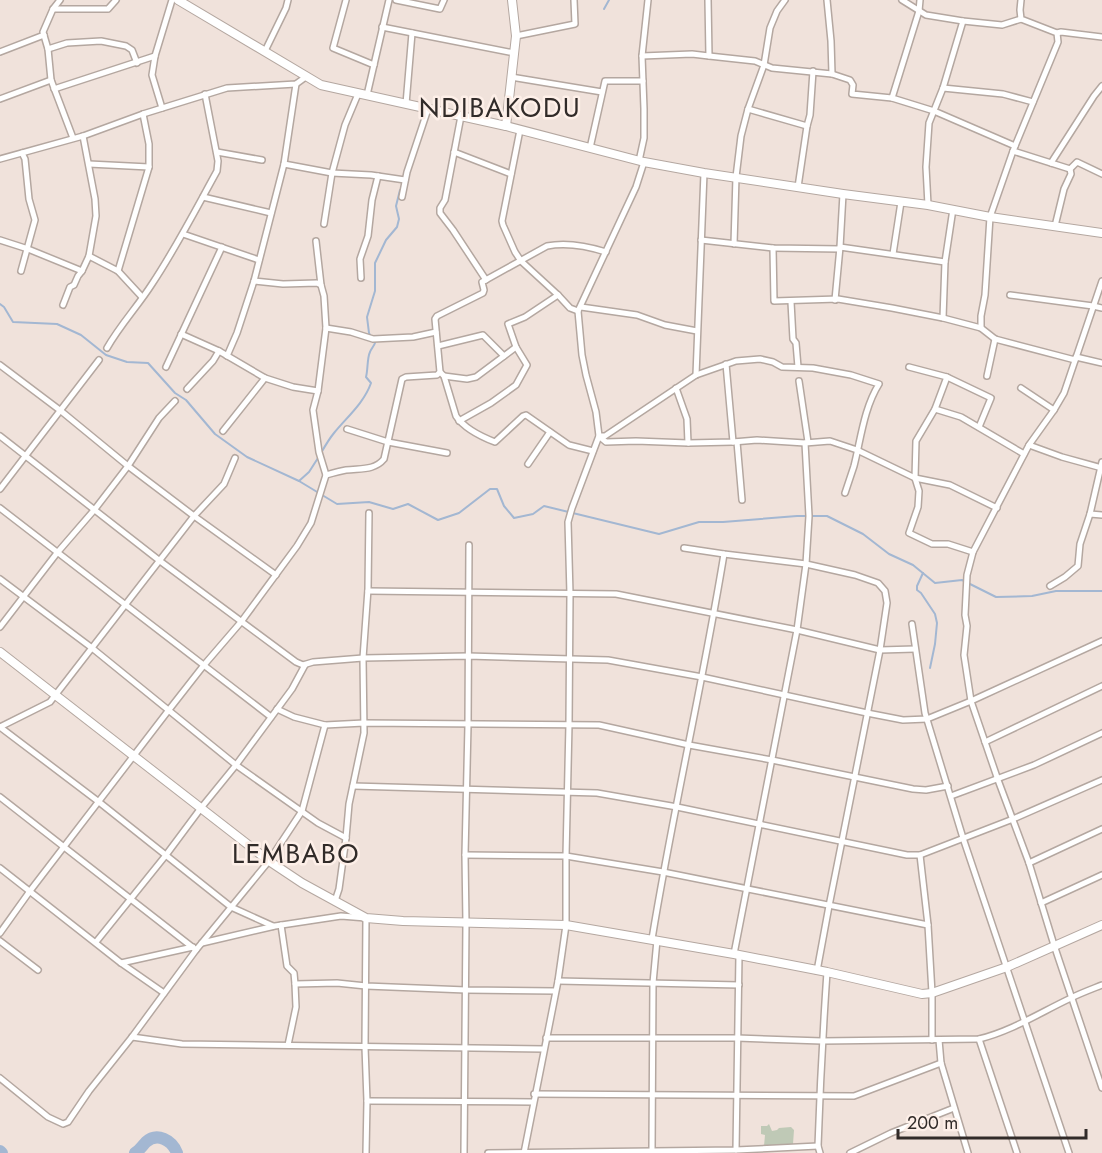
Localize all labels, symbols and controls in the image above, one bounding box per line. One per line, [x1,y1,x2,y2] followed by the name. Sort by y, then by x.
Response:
[419,88,581,127] district label: NDIBAKODU
[232,834,360,873] district label: LEMBABO
[898,1102,1086,1140] scale bar
[907,1110,958,1136] text: 200 m

